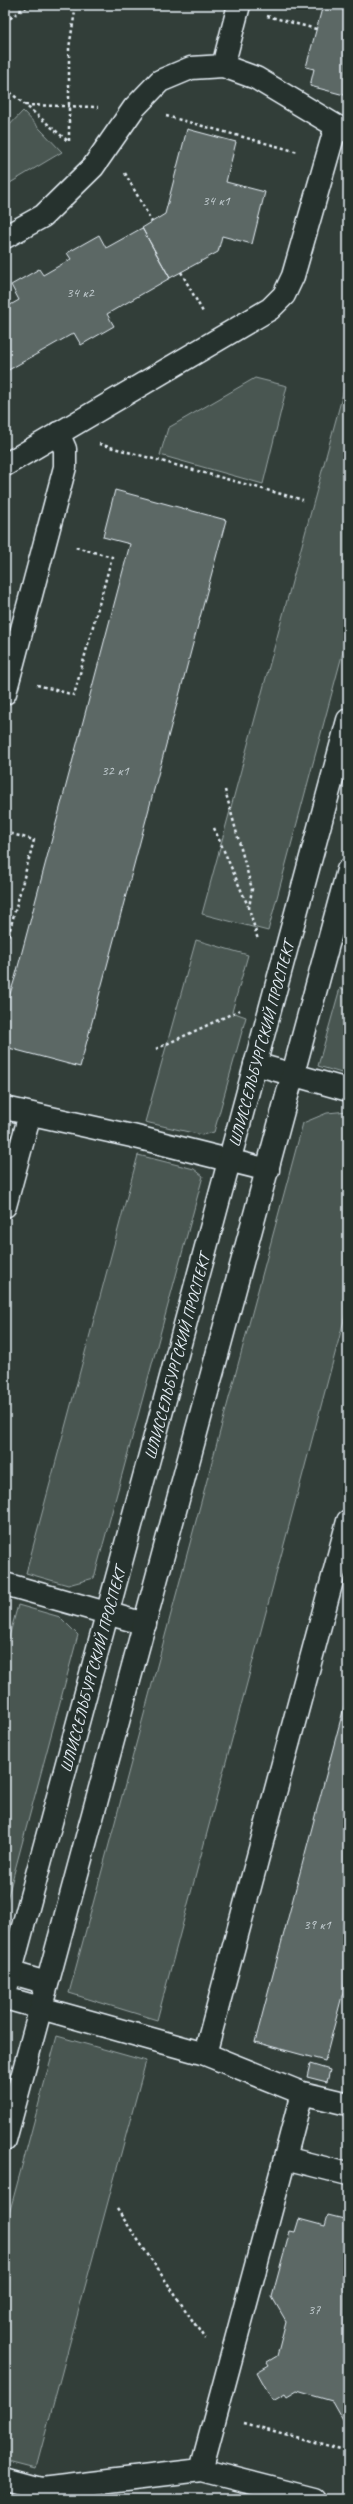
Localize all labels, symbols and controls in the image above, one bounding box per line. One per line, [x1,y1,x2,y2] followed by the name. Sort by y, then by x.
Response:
[202,192,230,209] house number: 34 к1
[66,284,95,301] house number: 34 к2
[101,762,129,779] house number: 32 к1
[224,935,300,1149] street label: ШЛИССЕЛЬБУРГСКИЙ ПРОСПЕКТ
[140,1248,216,1462] street label: ШЛИССЕЛЬБУРГСКИЙ ПРОСПЕКТ
[56,1560,132,1775] street label: ШЛИССЕЛЬБУРГСКИЙ ПРОСПЕКТ
[303,1916,331,1933] house number: 39 к1
[308,2301,321,2318] house number: 37

